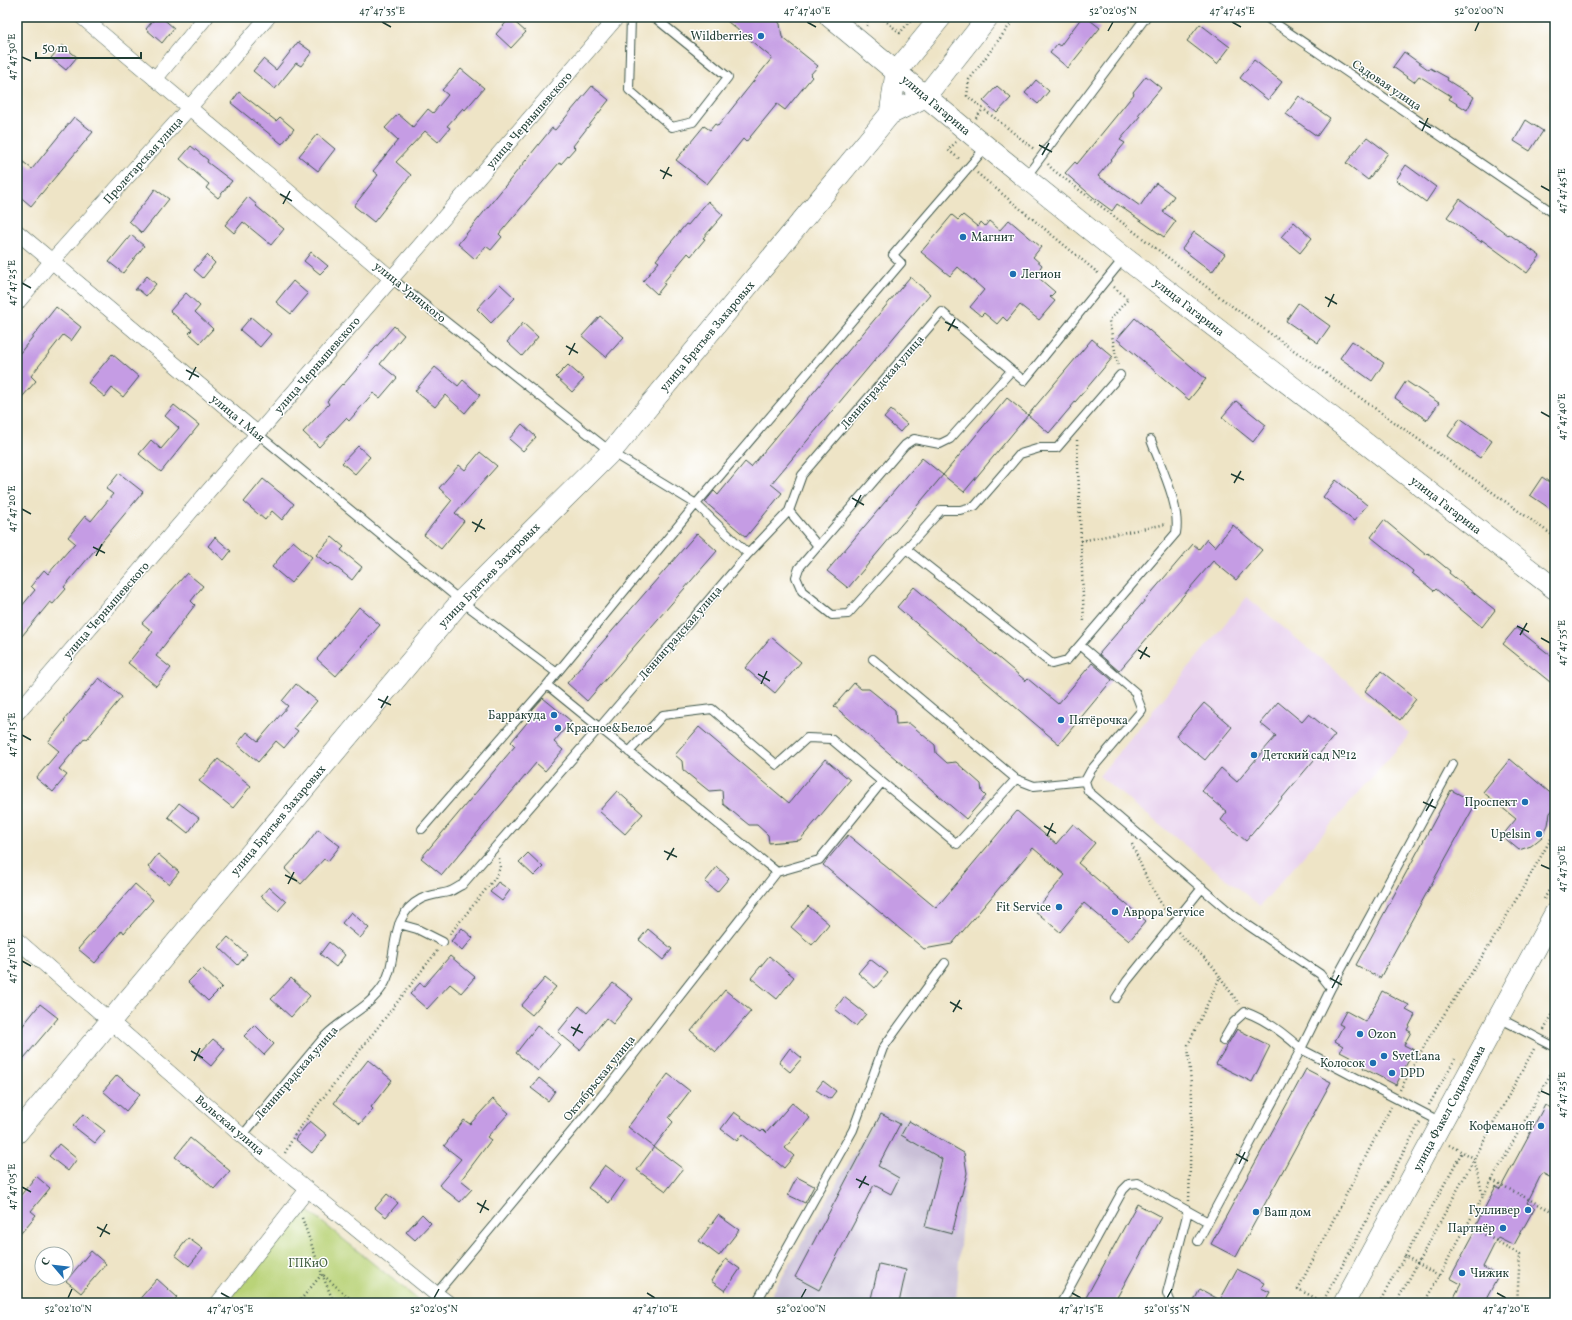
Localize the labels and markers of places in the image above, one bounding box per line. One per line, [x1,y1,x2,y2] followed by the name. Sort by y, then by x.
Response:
[691,29,753,45] place label: Wildberries
[756,31,766,41] marker: Wildberries
[971,230,1014,246] place label: Магнит
[958,232,968,242] marker: Магнит
[1021,267,1061,283] place label: Легион
[1008,269,1018,279] marker: Легион
[488,708,546,724] place label: Барракуда
[549,710,559,720] marker: Барракуда
[1069,713,1128,729] place label: Пятёрочка
[1056,715,1066,725] marker: Пятёрочка
[566,721,653,737] place label: Красное&Белое
[553,723,563,733] marker: Красное&Белое
[1262,748,1357,764] place label: Детский сад №12
[1249,750,1259,760] marker: Детский сад №12
[1464,795,1517,811] place label: Проспект
[1520,797,1530,807] marker: Проспект
[1491,827,1531,843] place label: Upelsin
[1534,829,1544,839] marker: Upelsin
[996,900,1051,916] place label: Fit Service
[1054,902,1064,912] marker: Fit Service
[1123,905,1205,921] place label: Аврора Service
[1110,907,1120,917] marker: Аврора Service
[1368,1027,1396,1043] place label: Ozon
[1355,1029,1365,1039] marker: Ozon
[1392,1049,1441,1065] place label: SvetLana
[1379,1051,1389,1061] marker: SvetLana
[1320,1056,1366,1072] place label: Колосок
[1368,1058,1378,1068] marker: Колосок
[1400,1066,1425,1082] place label: DPD
[1387,1068,1397,1078] marker: DPD
[1469,1119,1534,1135] place label: Кофеманоff
[1536,1121,1546,1131] marker: Кофеманоff
[1469,1203,1520,1219] place label: Гулливер
[1264,1205,1311,1221] place label: Ваш дом
[1523,1205,1533,1215] marker: Гулливер
[1251,1207,1261,1217] marker: Ваш дом
[1448,1221,1495,1237] place label: Партнёр
[1498,1223,1508,1233] marker: Партнёр
[1470,1266,1510,1282] place label: Чижик
[1457,1268,1467,1278] marker: Чижик

